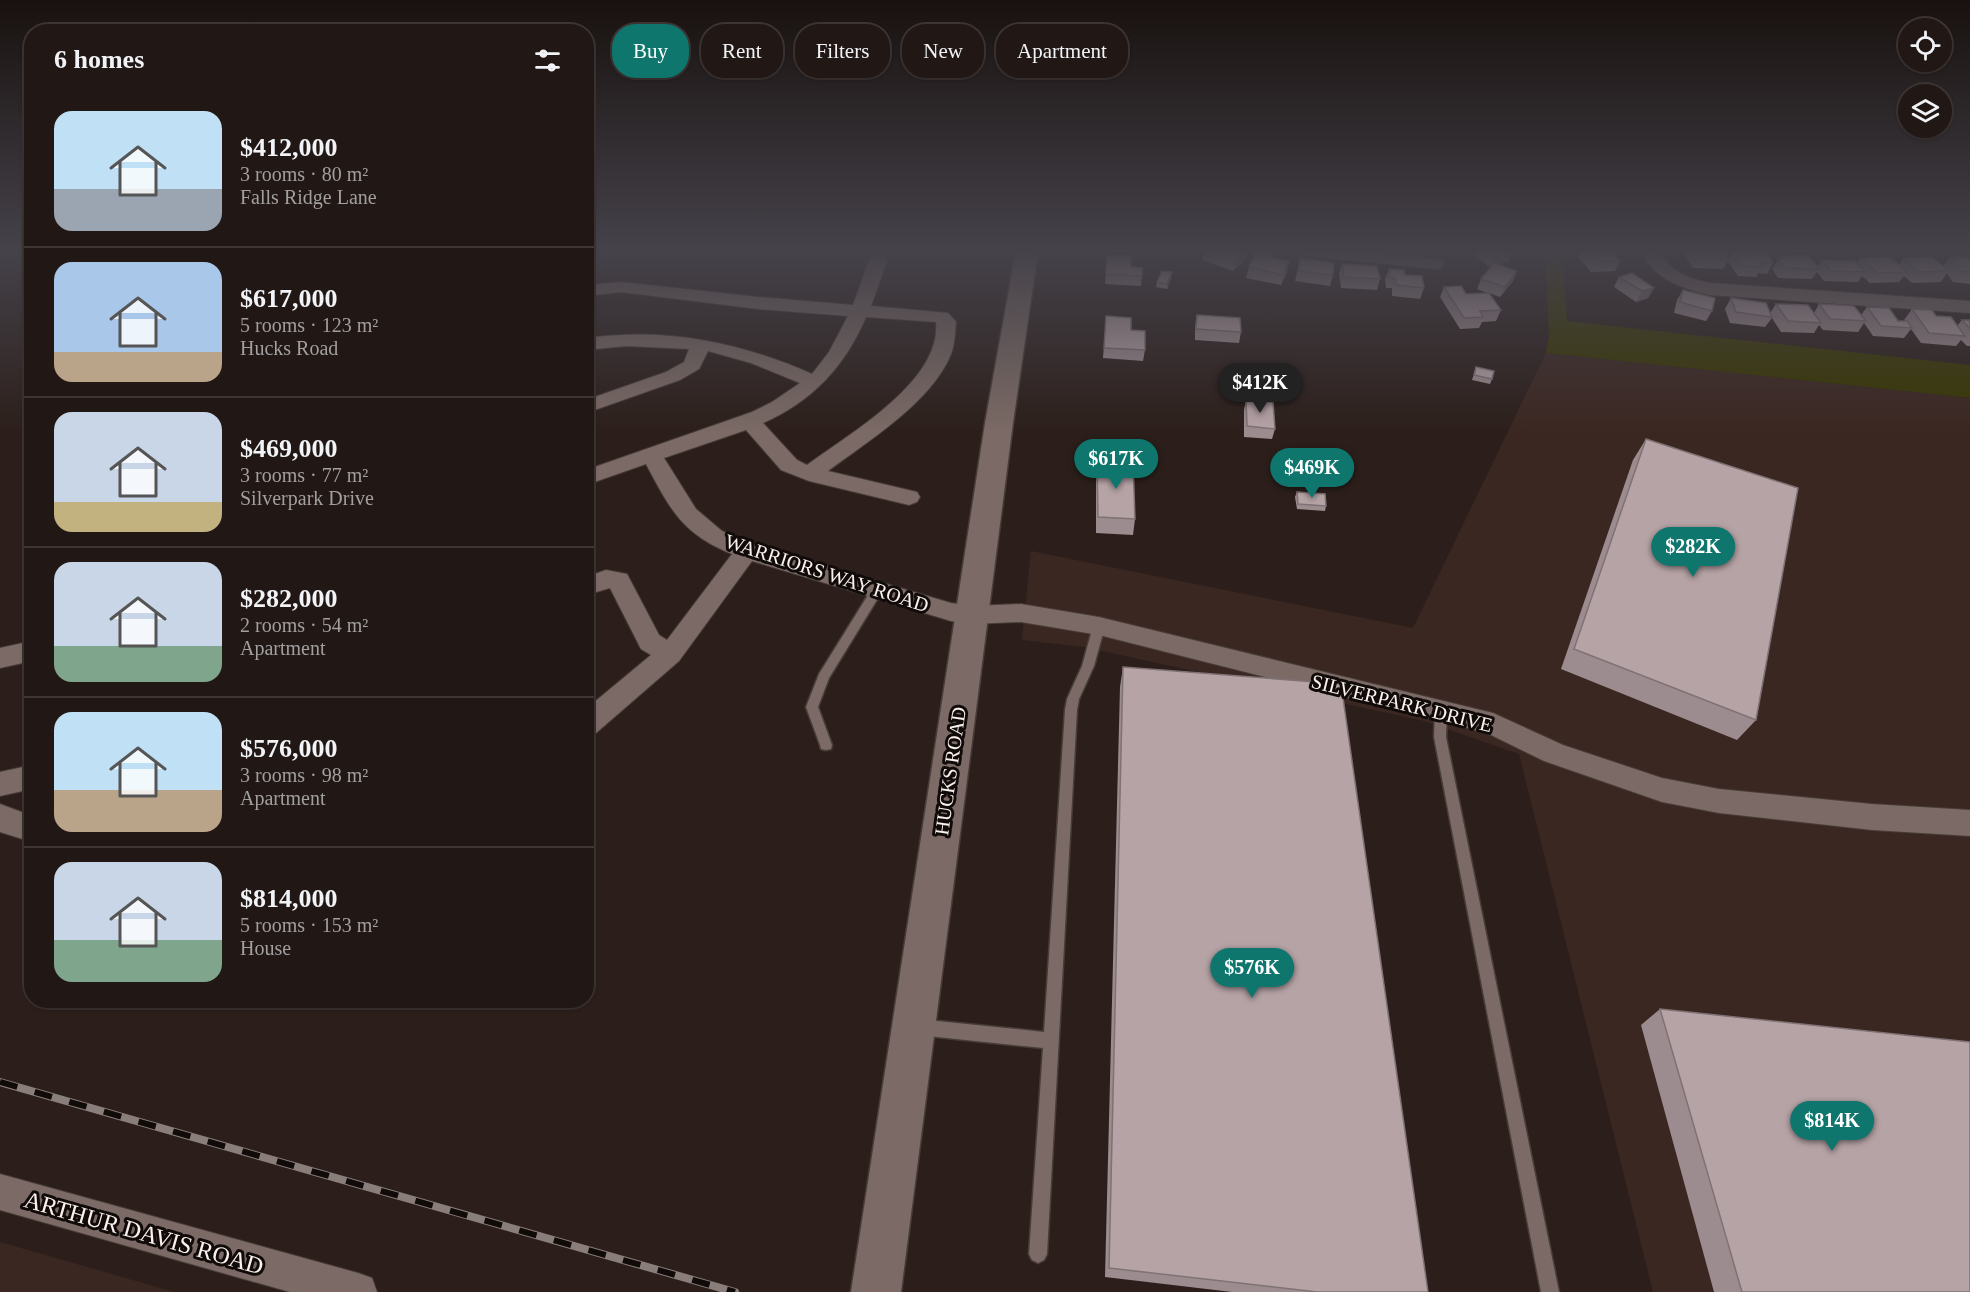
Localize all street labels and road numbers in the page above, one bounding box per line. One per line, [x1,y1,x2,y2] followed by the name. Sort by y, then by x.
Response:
[722,530,932,616] street label: WARRIORS WAY ROAD
[1309,670,1495,736] street label: SILVERPARK DRIVE
[930,705,970,837] street label: HUCKS ROAD
[21,1186,267,1280] street label: ARTHUR DAVIS ROAD

